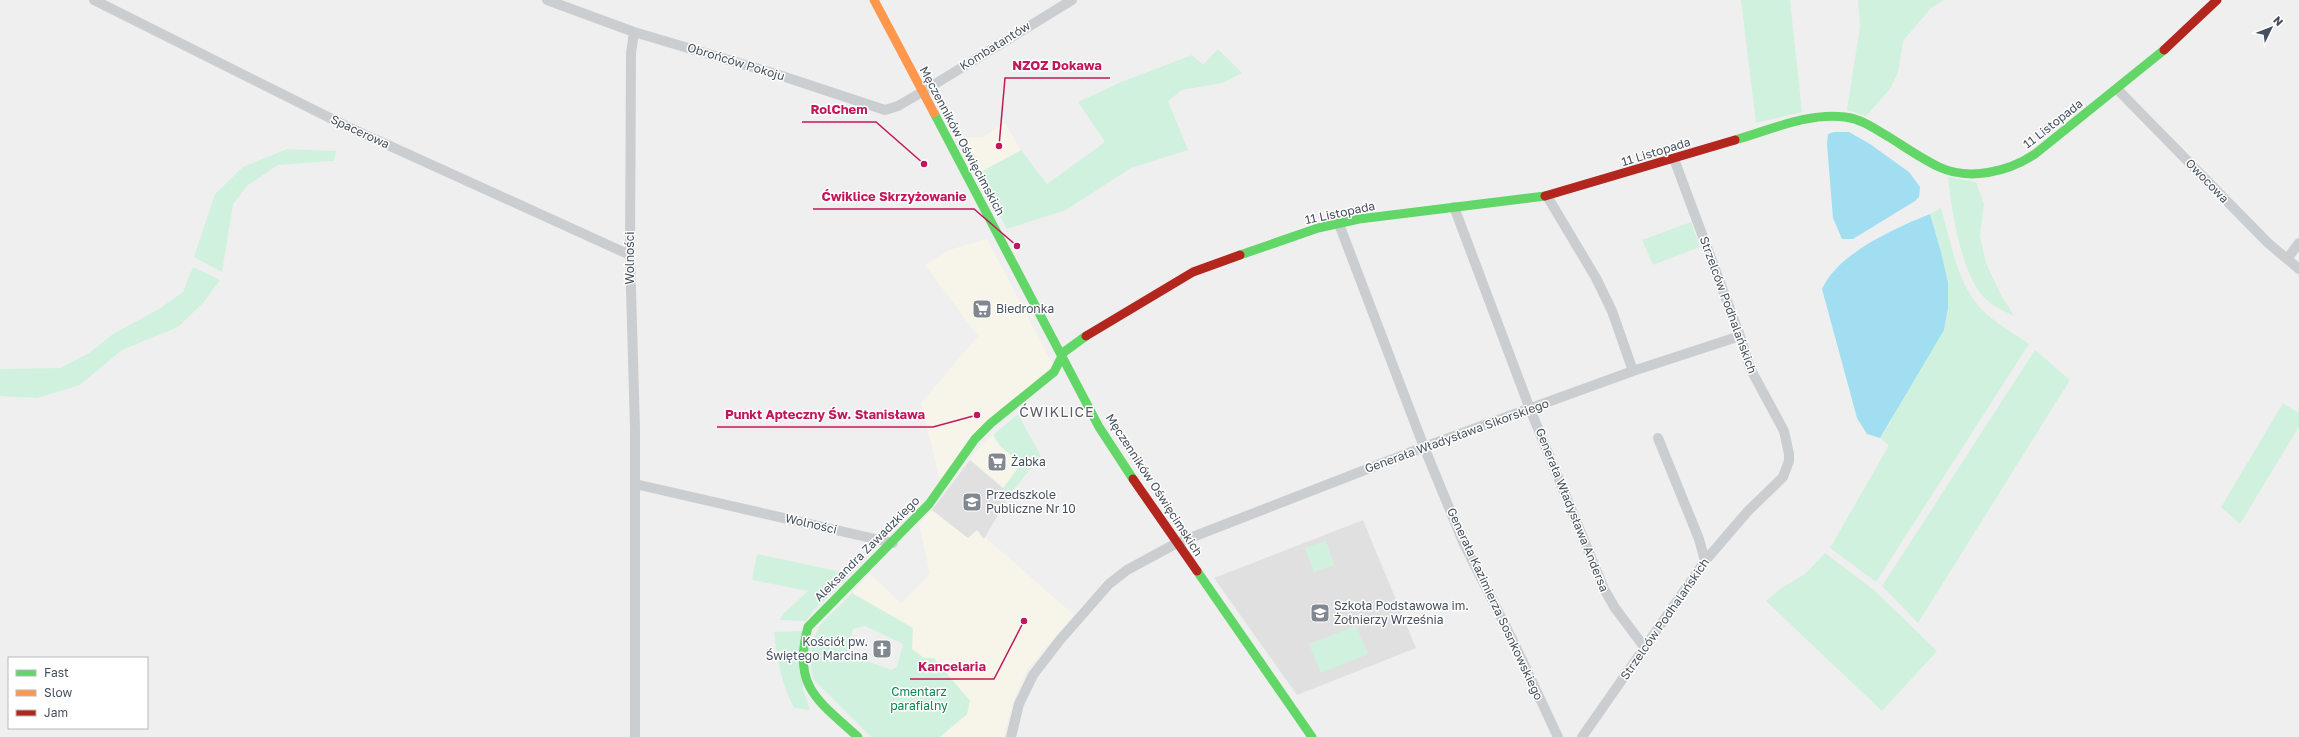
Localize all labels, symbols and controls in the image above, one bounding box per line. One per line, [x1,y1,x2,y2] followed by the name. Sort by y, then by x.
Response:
[2251,8,2291,48] north arrow
[2271,13,2286,28] text: N
[957,18,1033,73] street label: Kombatantów
[686,40,787,83] street label: Obrońców Pokoju
[1005,53,1110,78] callout: NZOZ Dokawa
[1012,57,1102,73] text: NZOZ Dokawa
[917,64,1008,218] street label: Męczenników Oświęcimskich
[2020,96,2085,151] street label: 11 Listopada
[802,97,876,122] callout: RolChem
[810,101,868,117] text: RolChem
[328,111,392,152] street label: Spacerowa
[1620,134,1692,169] street label: 11 Listopada
[2183,155,2232,206] street label: Owocowa
[813,184,974,209] callout: Ćwiklice Skrzyżowanie
[822,188,967,204] text: Ćwiklice Skrzyżowanie
[1303,198,1376,227] street label: 11 Listopada
[622,232,637,284] street label: Wolności
[1697,234,1760,375] street label: Strzelców Podhalańskich
[971,298,993,320] supermarket icon: Biedronka
[996,301,1054,316] place label: Biedronka
[1363,395,1551,476] street label: Generała Władysława Sikorskiego
[717,402,933,427] callout: Punkt Apteczny Św. Stanisława
[1019,403,1095,420] district label: ĆWIKLICE
[725,406,925,422] text: Punkt Apteczny Św. Stanisława
[1103,411,1206,559] street label: Męczenników Oświęcimskich
[1533,426,1612,594] street label: Generała Władysława Andersa
[986,451,1008,473] supermarket icon: Żabka
[1011,454,1046,469] place label: Żabka
[986,487,1076,516] place label: Przedszkole Publiczne Nr 10
[961,491,983,513] school or university icon: Przedszkole Publiczne Nr 10
[811,493,922,604] street label: Aleksandra Zawadzkiego
[1444,505,1547,702] street label: Generała Kazimierza Sosnkowskiego
[784,510,839,537] street label: Wolności
[1617,555,1712,682] street label: Strzelców Podhalańskich
[1334,598,1469,627] place label: Szkoła Podstawowa im. Żołnierzy Września
[1309,602,1331,624] school or university icon: Szkoła Podstawowa im. Żołnierzy Września
[766,634,868,663] place label: Kościół pw. Świętego Marcina
[871,638,893,660] church icon: Kościół pw. Świętego Marcina
[910,654,994,679] callout: Kancelaria
[8,657,148,729] legend
[918,658,986,674] text: Kancelaria
[44,665,69,680] text: Fast
[890,684,948,713] park label: Cmentarz parafialny
[44,685,72,700] text: Slow
[44,705,68,720] text: Jam

